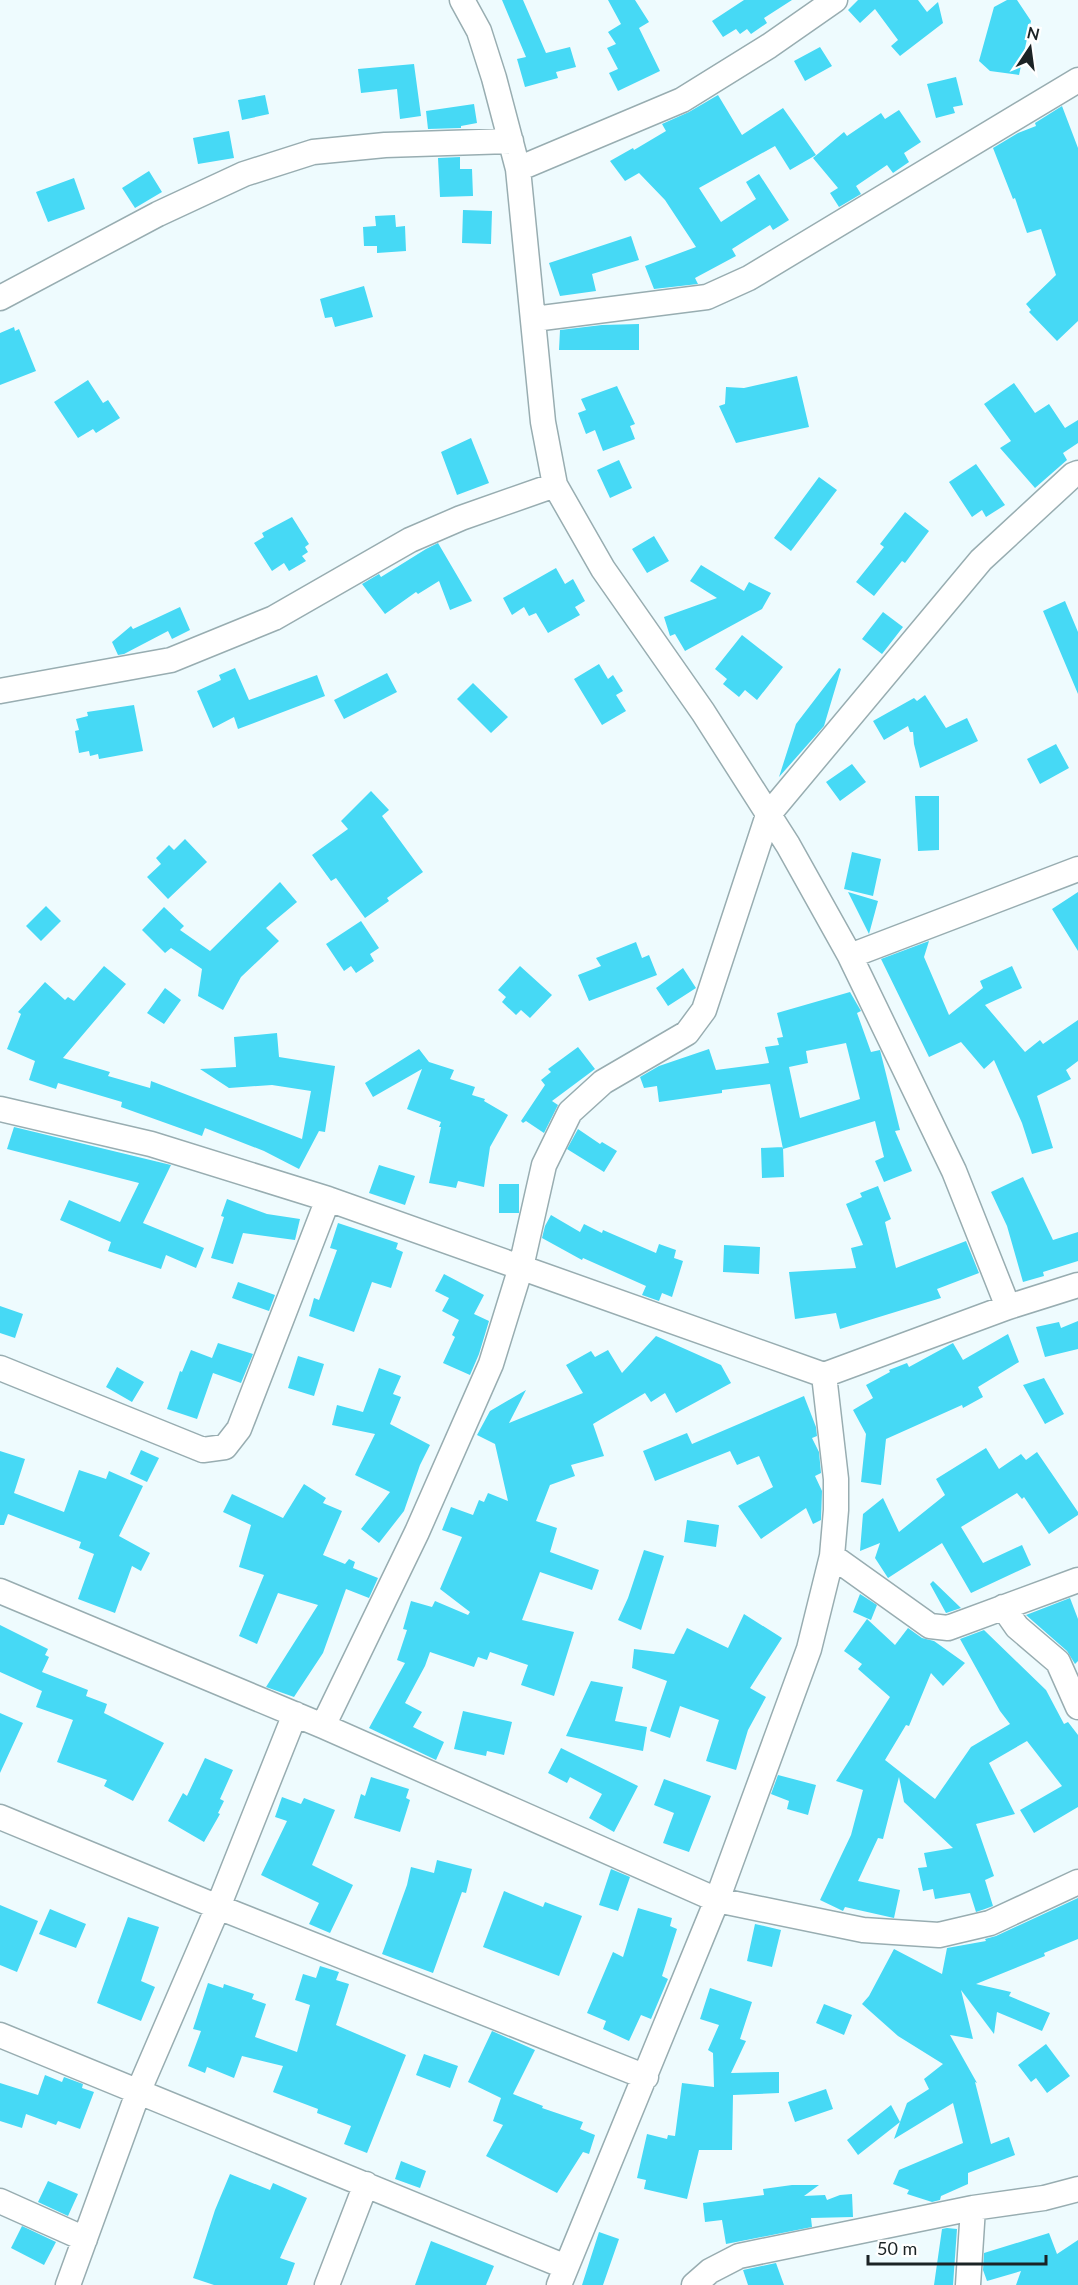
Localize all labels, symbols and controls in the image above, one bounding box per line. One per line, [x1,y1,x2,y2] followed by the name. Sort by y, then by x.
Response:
[1000,18,1060,78] north arrow
[1025,22,1042,44] text: N
[868,2228,1046,2266] scale bar
[877,2237,917,2259] text: 50 m

